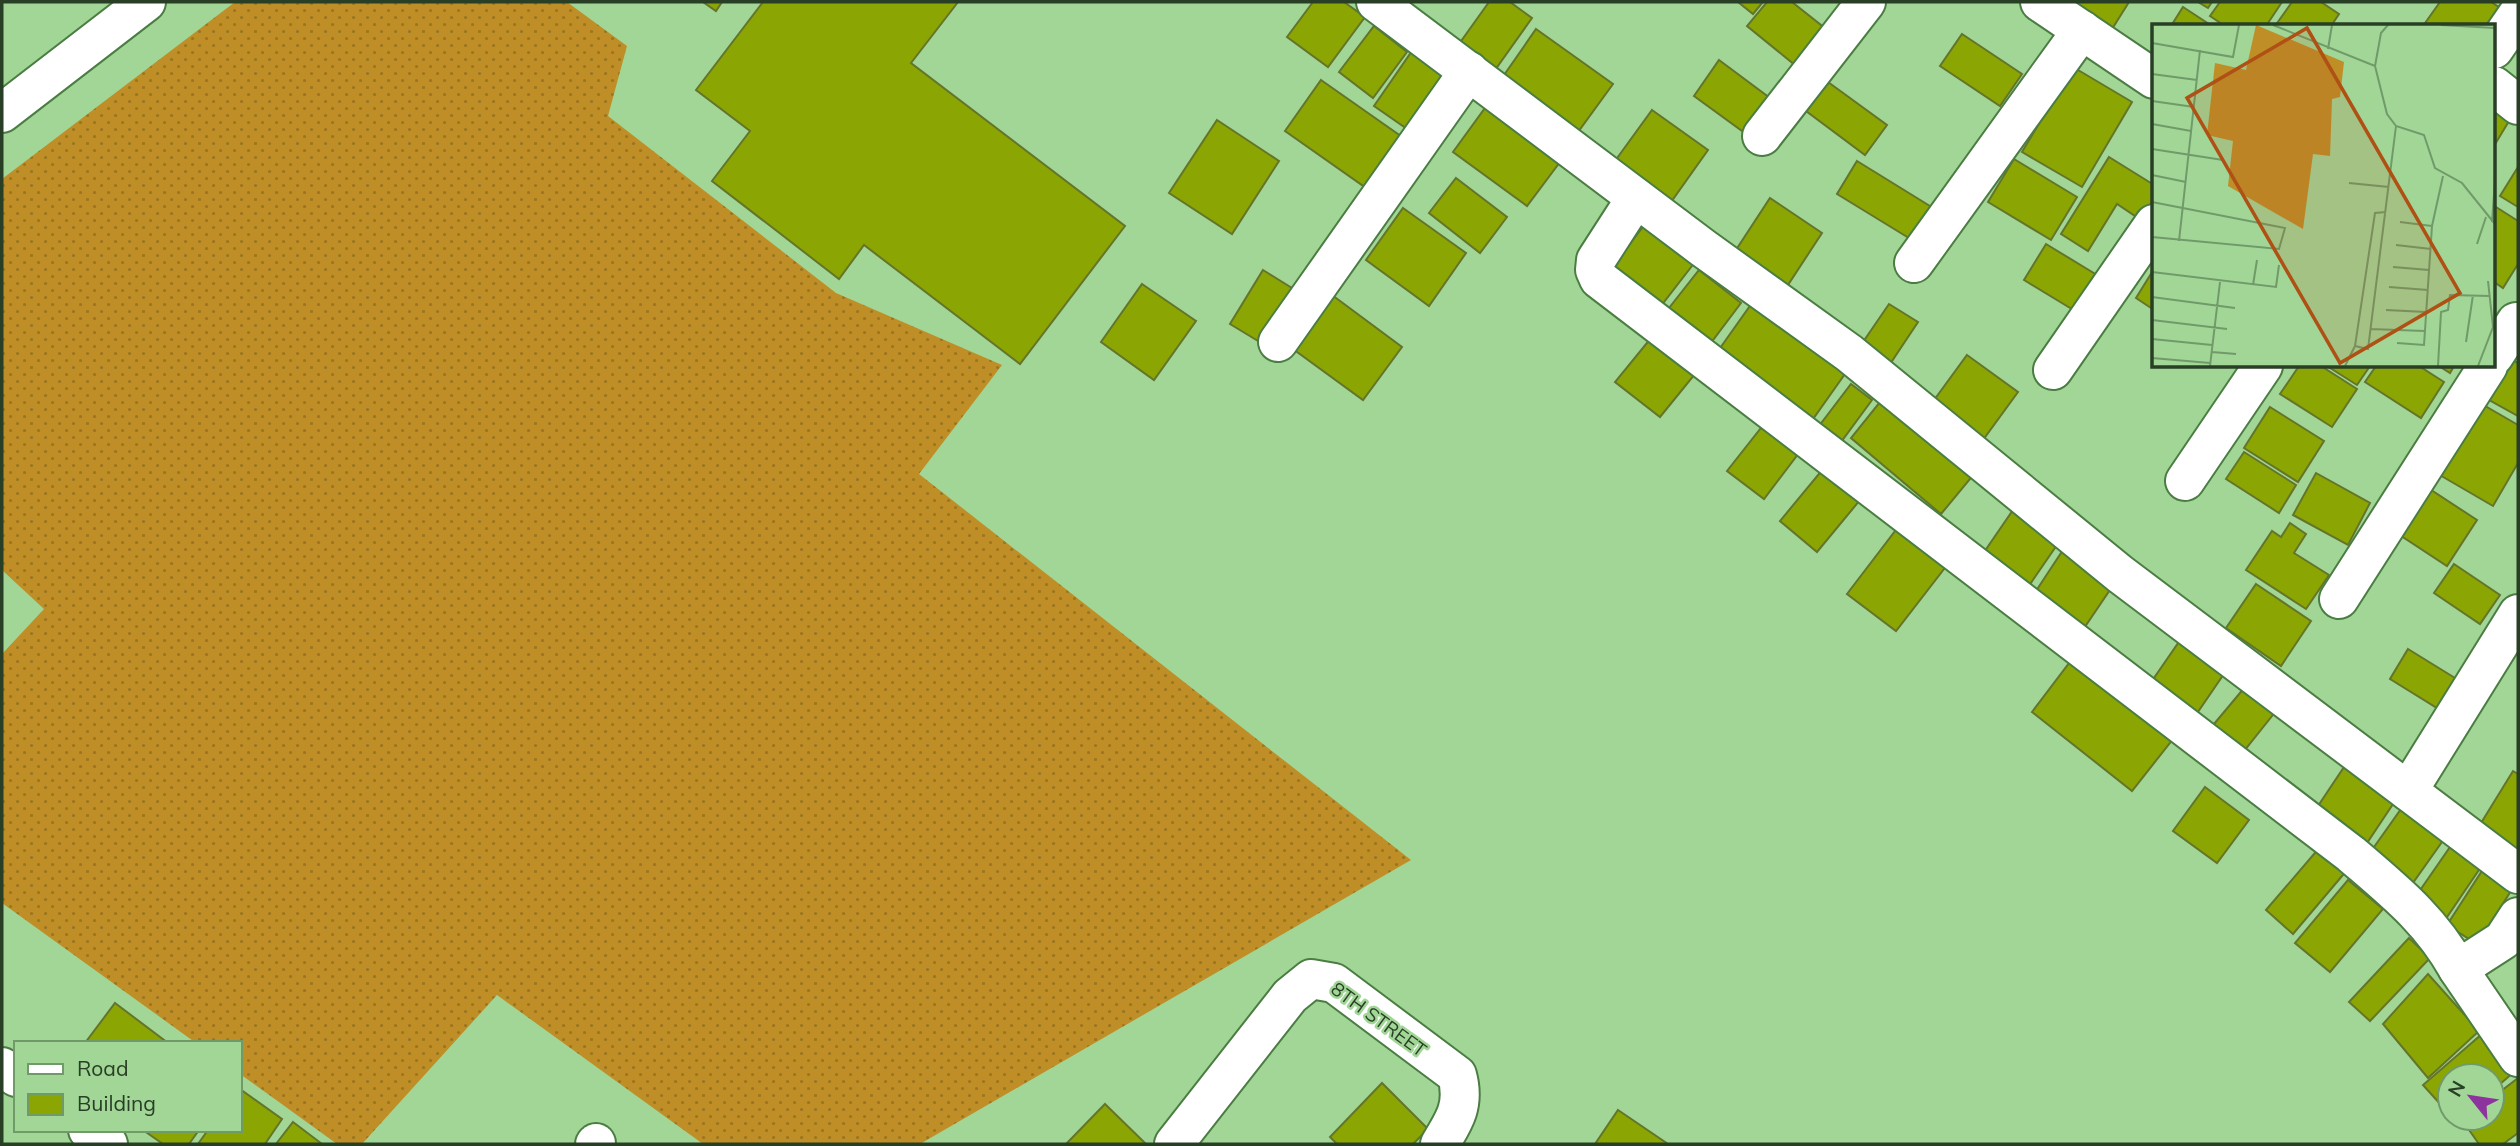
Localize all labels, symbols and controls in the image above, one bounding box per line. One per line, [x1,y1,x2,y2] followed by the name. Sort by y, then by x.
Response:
[2152,24,2496,368] inset map
[1327,976,1432,1062] street label: 8TH STREET
[14,1041,242,1132] legend
[77,1055,128,1081] text: Road
[2436,1062,2506,1132] north arrow
[2442,1076,2470,1101] text: N
[77,1090,156,1116] text: Building

